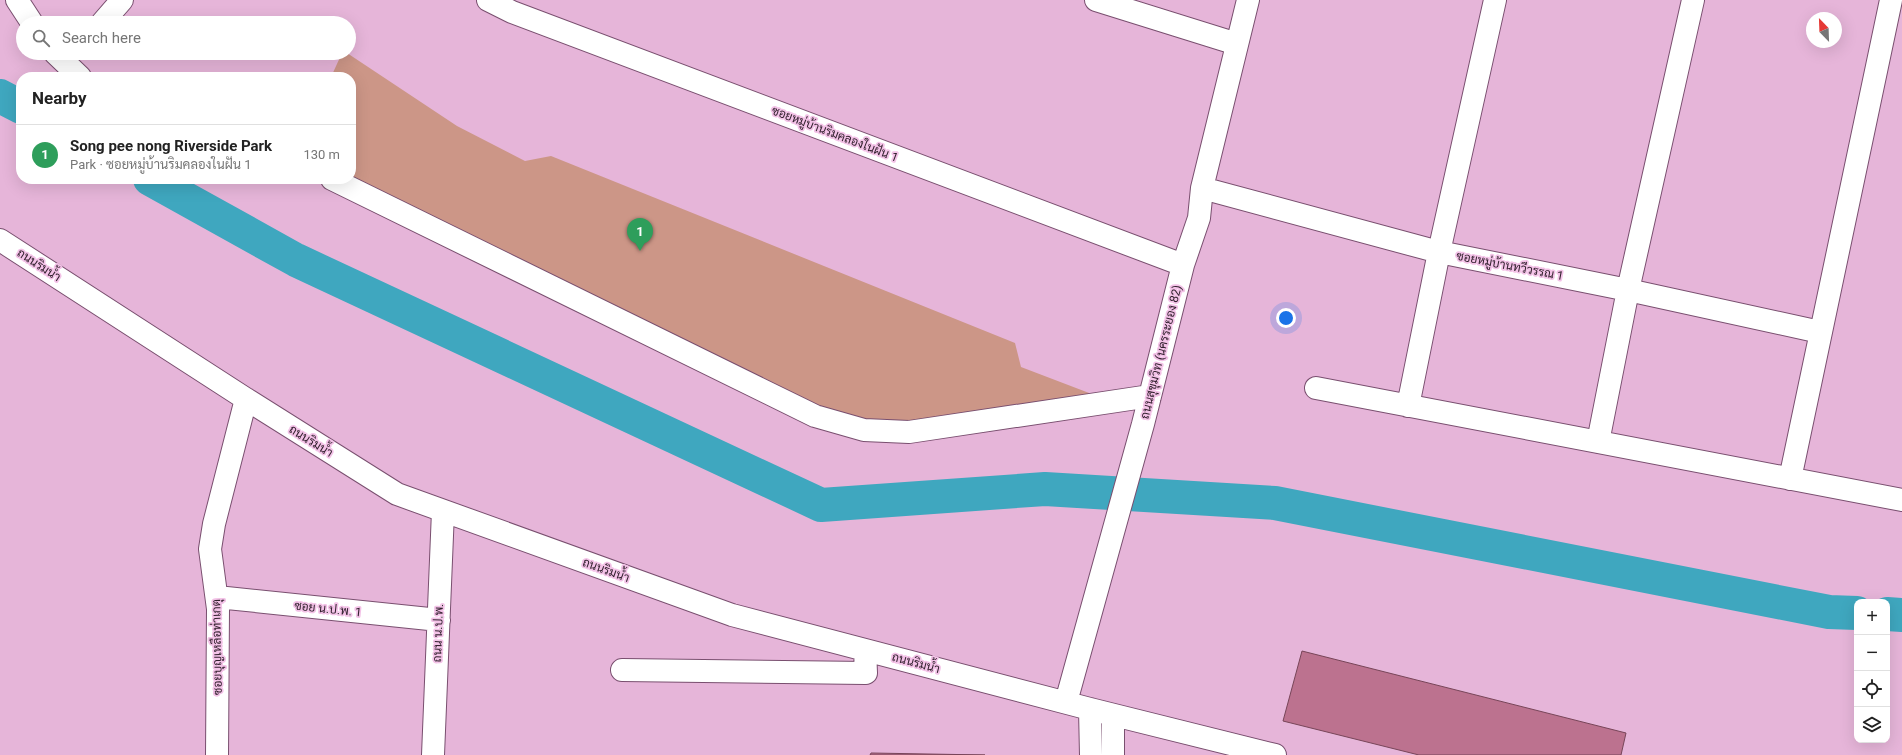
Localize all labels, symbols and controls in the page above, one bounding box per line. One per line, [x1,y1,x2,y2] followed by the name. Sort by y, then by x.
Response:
[1806,12,1842,48] north arrow
[16,16,356,60] search box
[30,27,52,49] icon: search
[62,29,141,47] text: Search here
[32,88,87,108] text: Nearby
[769,102,901,166] street label: ซอยหมู่บ้านริมคลองในฝัน 1
[70,137,272,155] text: Song pee nong Riverside Park
[41,147,49,162] text: 1
[303,147,340,162] text: 130 m
[70,157,252,172] text: Park · ซอยหมู่บ้านริมคลองในฝัน 1
[627,218,653,251] pin: 1
[15,242,65,284] street label: ถนนริมน้ำ
[1455,248,1565,284] street label: ซอยหมู่บ้านทวีวรรณ 1
[1138,283,1186,421] street label: ถนนสุขุมวิท (นครระยอง 82)
[1276,308,1296,328] your location
[287,419,338,460] street label: ถนนริมน้ำ
[581,551,633,585] street label: ถนนริมน้ำ
[209,599,227,695] street label: ซอยบุญเหลือท่าเกตุ
[294,599,362,619] street label: ซอย น.ป.พ. 1
[1854,599,1890,743] map controls
[1854,599,1890,635] button: +
[430,603,446,663] street label: ถนน น.ป.พ.
[1854,635,1890,671] button: −
[891,646,942,676] street label: ถนนริมน้ำ
[1854,671,1890,707] button: locate
[1854,707,1890,743] button: layers

